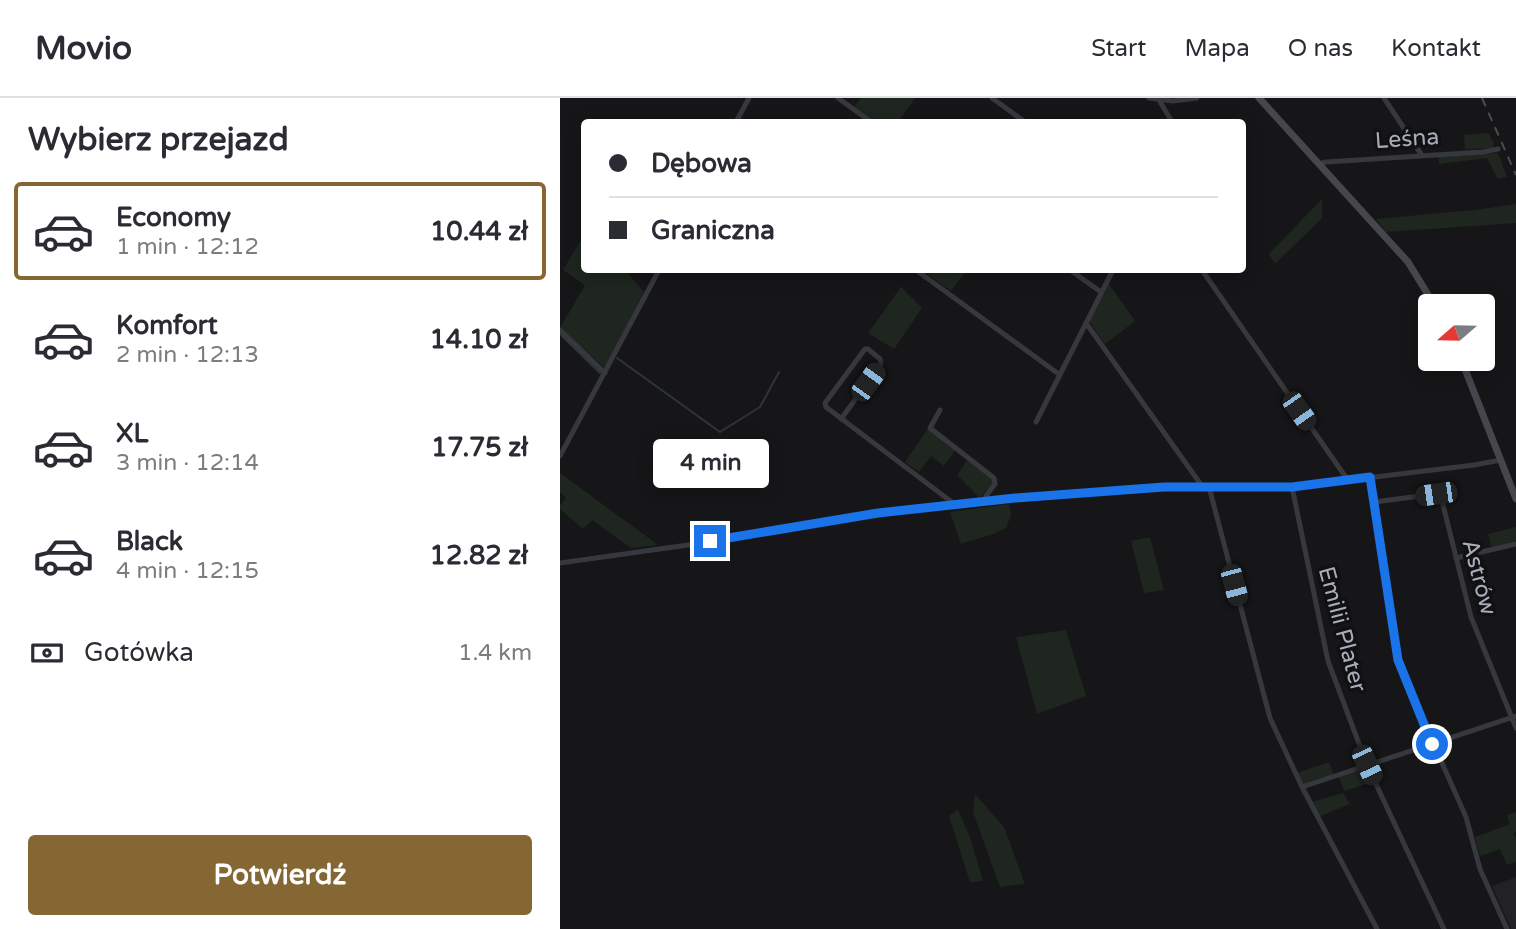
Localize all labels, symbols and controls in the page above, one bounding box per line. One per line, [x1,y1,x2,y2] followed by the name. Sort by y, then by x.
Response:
[35,29,132,68] text: Movio
[1091,34,1146,63] text: Start
[1184,34,1250,63] text: Mapa
[1288,34,1353,63] text: O nas
[1391,34,1481,63] text: Kontakt
[28,121,289,159] text: Wybierz przejazd
[1374,123,1440,155] street label: Leśna
[651,148,752,179] text: Dębowa
[32,200,95,263] icon: car
[116,202,231,233] text: Economy
[651,215,775,246] text: Graniczna
[430,216,528,247] text: 10.44 zł
[116,233,259,261] text: 1 min · 12:12
[1418,294,1494,371] north arrow
[1418,294,1495,371] map controls
[32,308,95,371] icon: car
[116,310,218,341] text: Komfort
[429,324,528,355] text: 14.10 zł
[116,341,259,369] text: 2 min · 12:13
[848,359,889,405] car
[1279,388,1320,434] car
[32,416,95,479] icon: car
[116,418,148,449] text: XL
[431,432,528,463] text: 17.75 zł
[652,440,768,488] callout: 4 min
[116,449,259,477] text: 3 min · 12:14
[680,449,742,477] text: 4 min
[1414,481,1459,507] car
[32,524,95,587] icon: car
[694,525,726,557] route end
[116,526,183,557] text: Black
[1455,536,1503,618] street label: Astrów
[430,540,528,571] text: 12.82 zł
[116,557,259,585] text: 4 min · 12:15
[1219,562,1250,608] car
[1312,563,1372,695] street label: Emilii Plater
[28,634,66,672] icon: cash
[84,637,194,668] text: Gotówka
[458,639,532,667] text: 1.4 km
[1416,728,1448,760] route start
[1349,742,1386,788] car
[28,835,532,915] button: Potwierdź

